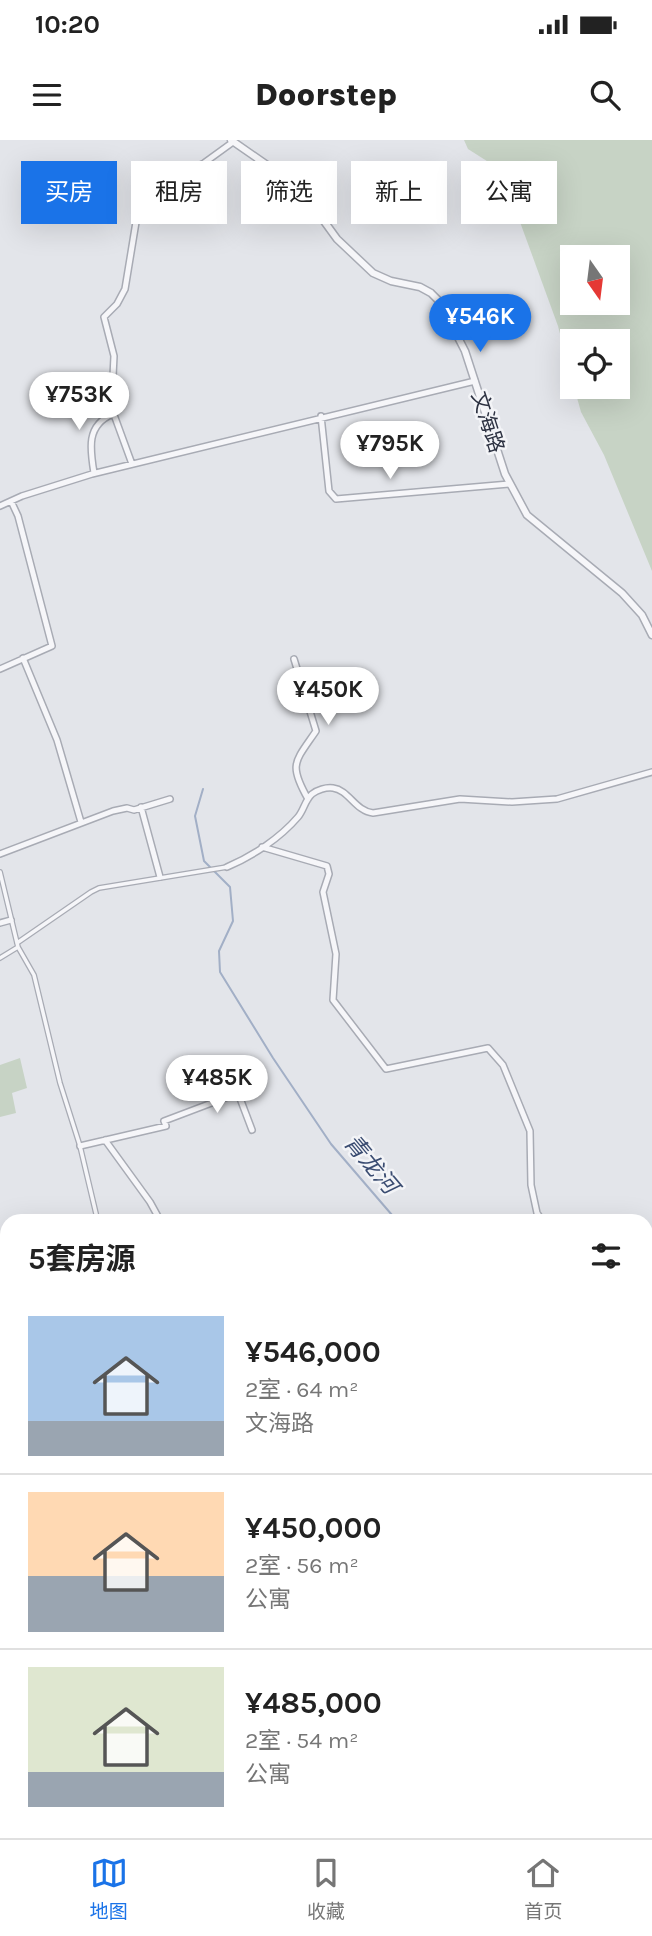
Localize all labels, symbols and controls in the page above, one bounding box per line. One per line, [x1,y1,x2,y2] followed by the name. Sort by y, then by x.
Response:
[35,9,100,40] text: 10:20
[28,76,66,114] icon: menu
[255,76,397,113] text: Doorstep
[586,76,624,114] icon: search
[21,161,117,224] chip: 买房
[131,161,227,224] chip: 租房
[241,161,337,224] chip: 筛选
[351,161,447,224] chip: 新上
[461,161,557,224] chip: 公寓
[560,245,630,315] north arrow
[560,245,630,399] map controls
[431,294,529,354] pin: ¥546K
[445,303,515,330] text: ¥546K
[560,329,630,399] button: locate
[30,372,128,432] pin: ¥753K
[45,381,113,408] text: ¥753K
[467,388,509,456] street label: 文海路
[341,422,439,481] pin: ¥795K
[356,430,424,457] text: ¥795K
[279,668,377,727] pin: ¥450K
[293,676,363,703] text: ¥450K
[168,1056,266,1115] pin: ¥485K
[182,1064,252,1091] text: ¥485K
[338,1129,406,1202] water label: 青龙河
[587,1237,625,1275] icon: filters
[28,1241,135,1277] text: 5套房源
[245,1334,381,1370] text: ¥546,000
[84,1344,168,1428] icon: home
[245,1376,359,1403] text: 2室 · 64 m²
[245,1410,314,1437] text: 文海路
[245,1510,381,1546] text: ¥450,000
[84,1520,168,1604] icon: home
[245,1552,359,1579] text: 2室 · 56 m²
[245,1586,291,1613] text: 公寓
[245,1685,382,1721] text: ¥485,000
[84,1695,168,1779] icon: home
[245,1727,358,1754] text: 2室 · 54 m²
[245,1761,291,1788] text: 公寓
[90,1854,128,1923] tab: 地图
[307,1854,345,1923] tab: 收藏
[524,1854,562,1923] tab: 首页

